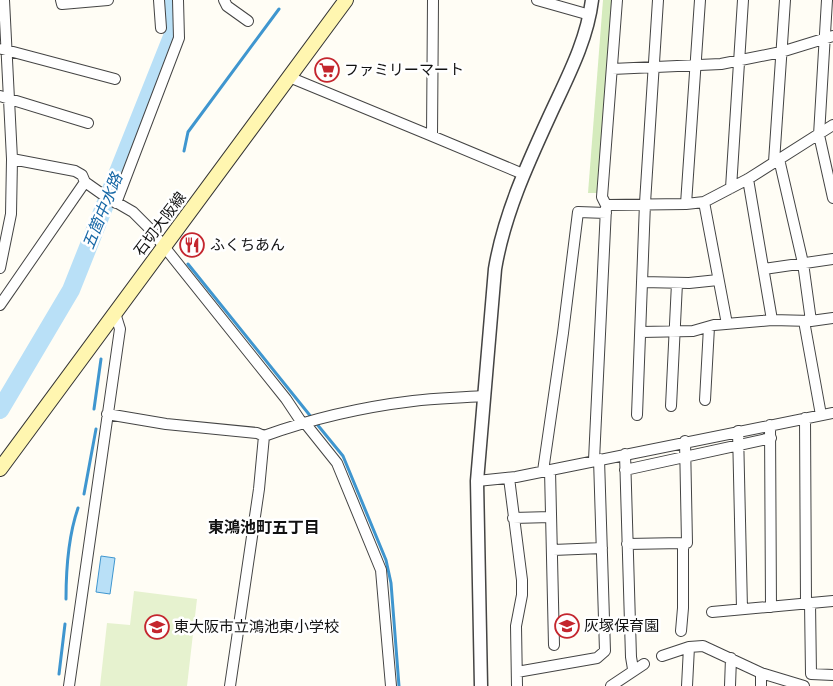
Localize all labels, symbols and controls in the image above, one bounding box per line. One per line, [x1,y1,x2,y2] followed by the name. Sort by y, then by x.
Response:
[314,57,340,83] supermarket icon: ファミリーマート
[344,59,464,80] place label: ファミリーマート
[77,168,128,252] water label: 五箇中水路
[129,187,191,260] street label: 石切大阪線
[179,232,205,258] restaurant icon: ふくちあん
[210,234,285,255] place label: ふくちあん
[208,516,320,538] district label: 東鴻池町五丁目
[554,613,580,639] school or university icon: 灰塚保育園
[144,614,170,640] school or university icon: 東大阪市立鴻池東小学校
[584,615,659,636] place label: 灰塚保育園
[174,616,339,637] place label: 東大阪市立鴻池東小学校

